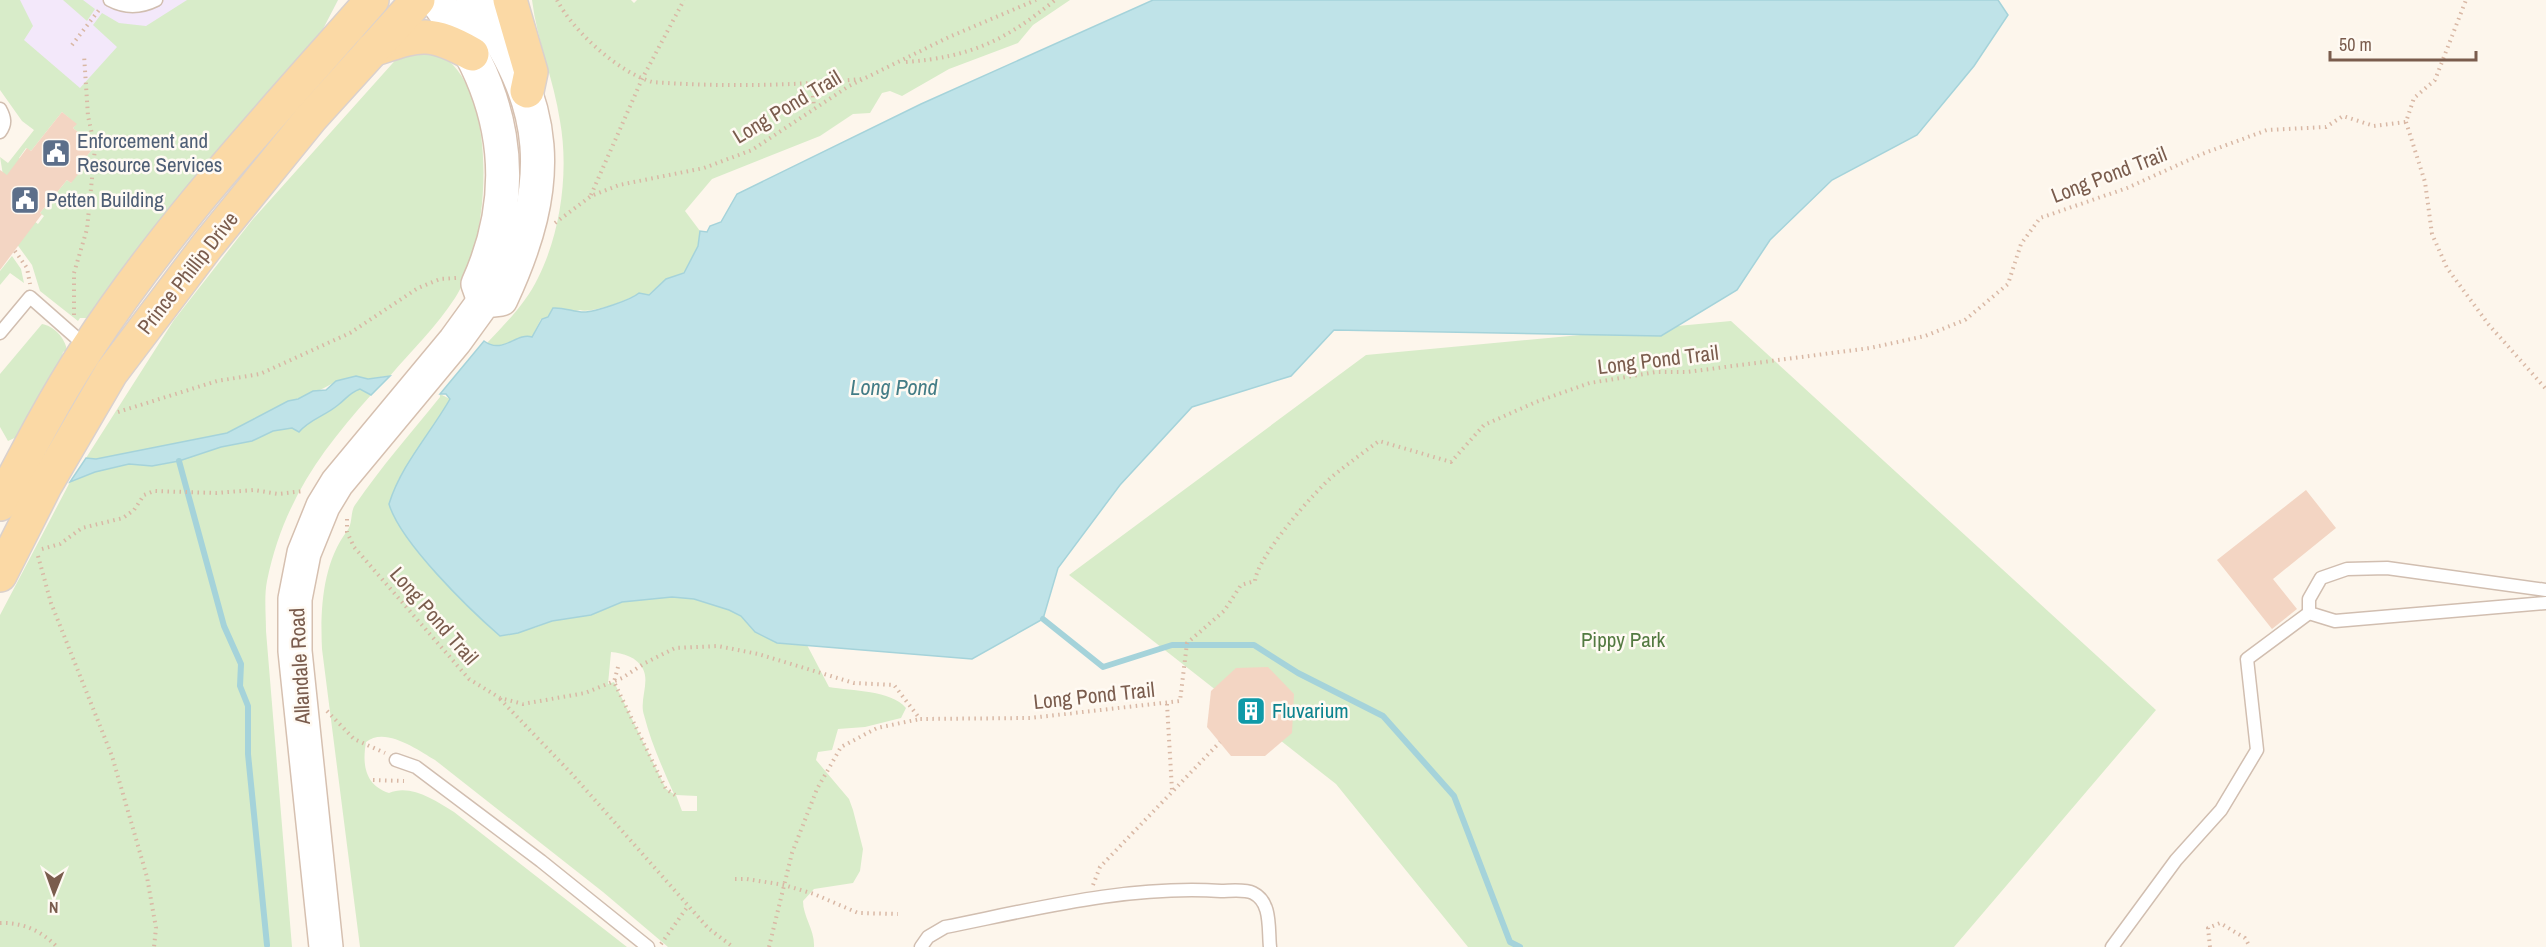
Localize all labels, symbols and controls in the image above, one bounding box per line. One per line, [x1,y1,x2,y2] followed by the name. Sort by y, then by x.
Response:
[2330,24,2476,62] scale bar
[2339,32,2372,57] text: 50 m
[727,63,846,150] street label: Long Pond Trail
[77,126,222,179] place label: Enforcement and Resource Services
[40,137,72,169] public building icon: Enforcement and Resource Services
[2047,139,2171,210] street label: Long Pond Trail
[9,184,41,216] public building icon: Petten Building
[46,185,164,214] place label: Petten Building
[131,205,245,340] street label: Prince Phillip Drive
[1596,338,1720,381] street label: Long Pond Trail
[850,372,939,402] water label: Long Pond
[384,560,485,671] street label: Long Pond Trail
[282,607,317,726] street label: Allandale Road
[1581,625,1666,654] park label: Pippy Park
[1032,675,1156,716] street label: Long Pond Trail
[1235,695,1267,727] building icon: Fluvarium
[1272,696,1349,725] place label: Fluvarium
[24,863,84,923] north arrow
[49,897,59,919] text: N

